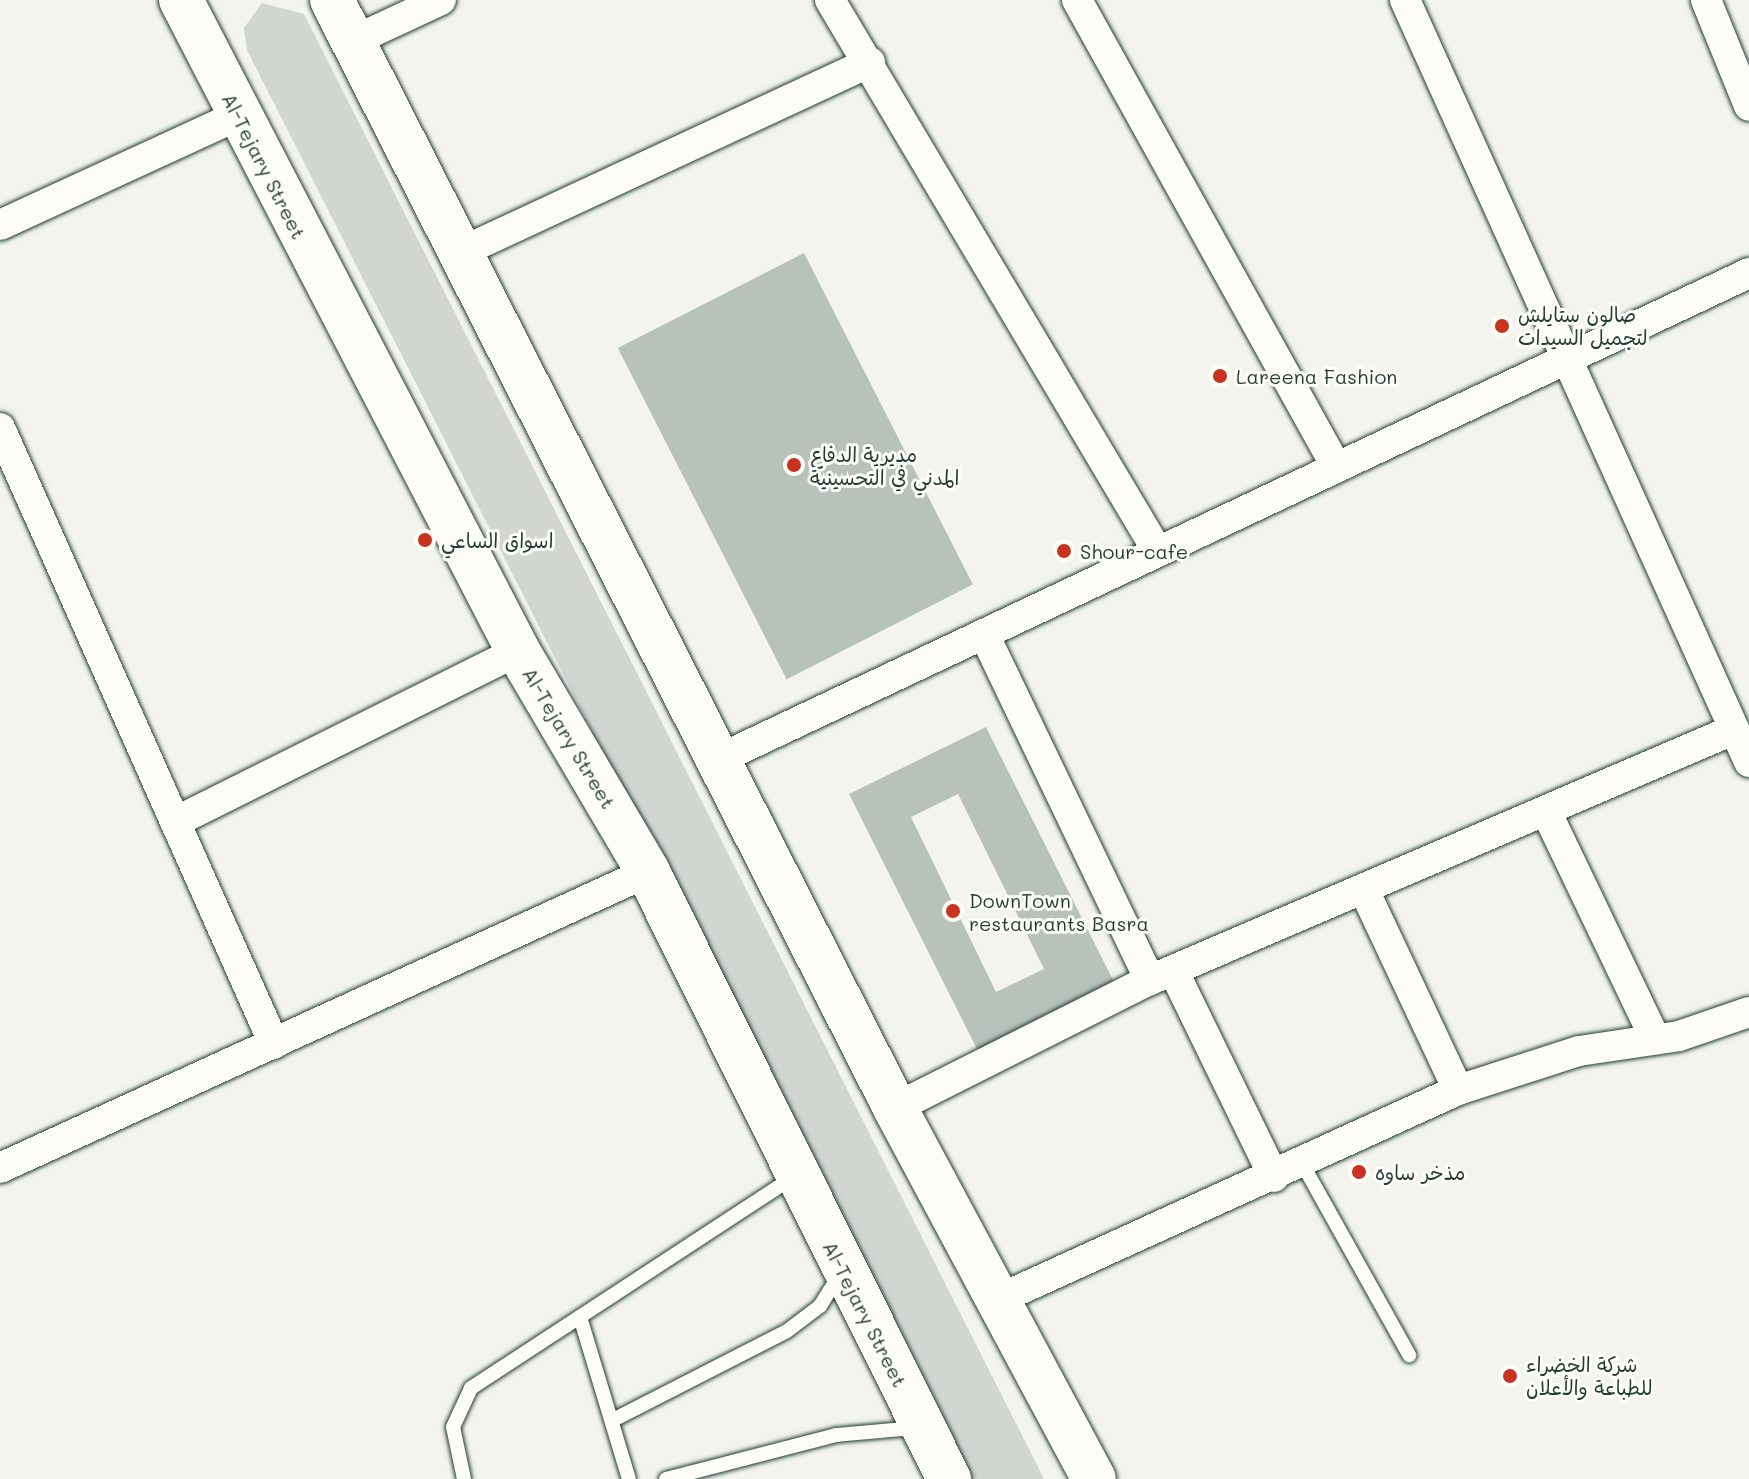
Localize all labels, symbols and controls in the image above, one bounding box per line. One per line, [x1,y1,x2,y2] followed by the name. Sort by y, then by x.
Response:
[217,89,311,243] street label: Al-Tejary Street
[1518,302,1648,349] place label: صالون ستايلش لتجميل السيدات
[1493,317,1511,335] marker: صالون ستايلش لتجميل السيدات
[1236,364,1397,388] place label: Lareena Fashion
[1211,367,1229,385] marker: Lareena Fashion
[810,442,959,489] place label: مديرية الدفاع المدني في التحسينية
[785,456,803,474] marker: مديرية الدفاع المدني في التحسينية
[441,528,554,552] place label: اسواق الساعي
[416,531,434,549] marker: اسواق الساعي
[1080,539,1188,563] place label: Shour-cafe
[1055,542,1073,560] marker: Shour-cafe
[517,663,621,813] street label: Al-Tejary Street
[969,888,1149,935] place label: DownTown restaurants Basra
[944,902,962,920] marker: DownTown restaurants Basra
[1375,1160,1465,1184] place label: مذخر ساوه
[1350,1163,1368,1181] marker: مذخر ساوه
[818,1237,912,1391] street label: Al-Tejary Street
[1526,1352,1653,1399] place label: شركة الخضراء للطباعة والأعلان
[1501,1367,1519,1385] marker: شركة الخضراء للطباعة والأعلان

